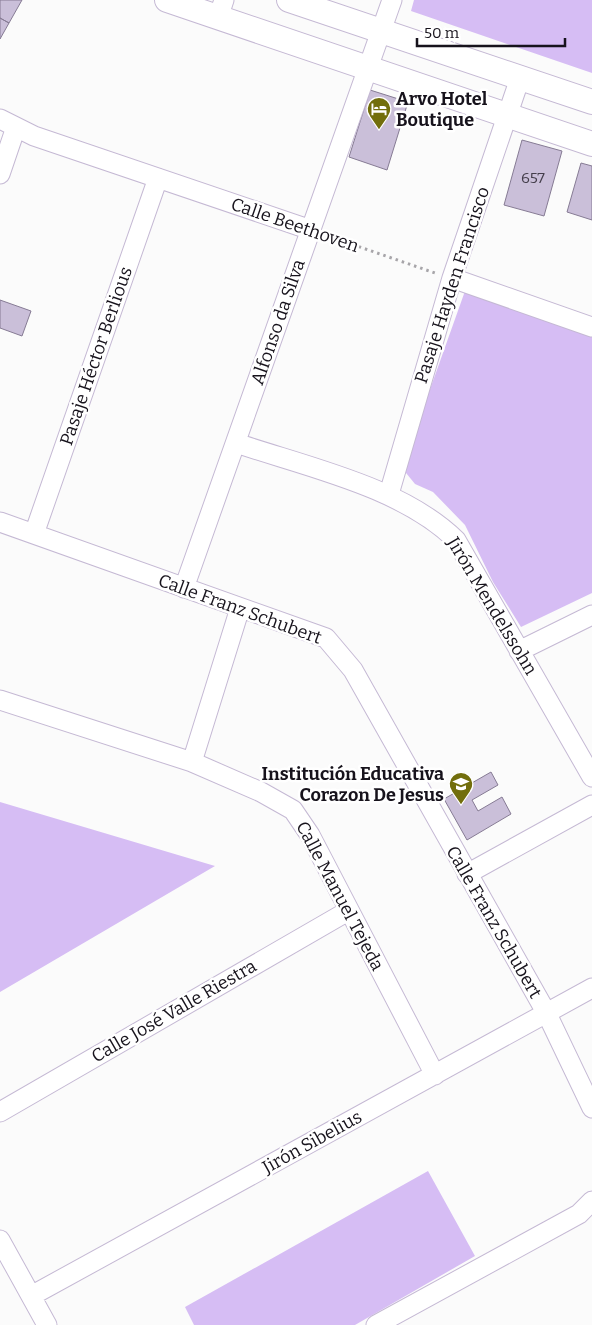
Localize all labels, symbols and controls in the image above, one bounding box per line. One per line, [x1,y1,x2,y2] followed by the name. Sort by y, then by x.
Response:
[417,15,564,47] scale bar
[424,24,460,42] text: 50 m
[396,88,488,131] place label: Arvo Hotel Boutique
[366,96,392,130] hotel icon: Arvo Hotel Boutique
[521,169,545,187] house number: 657
[410,184,494,386] street label: Pasaje Hayden Francisco
[228,193,362,257] street label: Calle Beethoven
[246,256,310,388] street label: Alfonso da Silva
[55,264,137,448] street label: Pasaje Héctor Berlious
[442,532,542,679] street label: Jirón Mendelssohn
[155,569,325,649] street label: Calle Franz Schubert
[262,763,444,806] place label: Institución Educativa Corazon De Jesus
[448,771,474,805] school or university icon: Institución Educativa Corazon De Jesus
[291,818,389,975] street label: Calle Manuel Tejeda
[441,842,547,1002] street label: Calle Franz Schubert
[88,955,261,1067] street label: Calle José Valle Riestra
[258,1106,366,1179] street label: Jirón Sibelius

